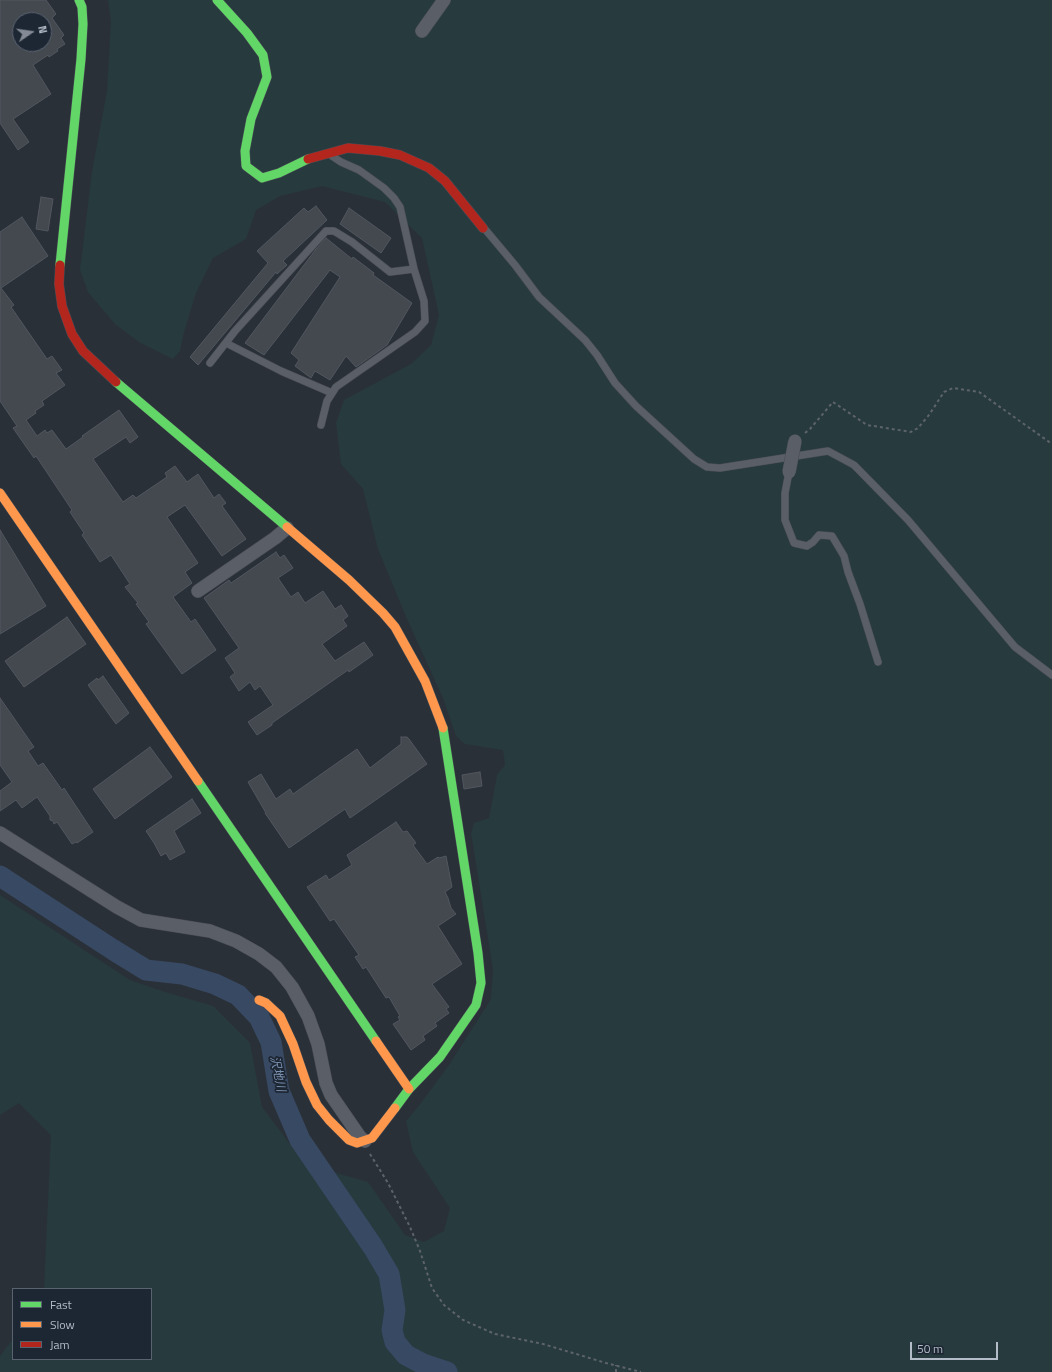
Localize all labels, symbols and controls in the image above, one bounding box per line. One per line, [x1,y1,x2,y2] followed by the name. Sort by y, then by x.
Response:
[12,12,52,52] north arrow
[34,24,51,35] text: N
[266,1055,288,1093] water label: 沢地川
[12,1288,152,1360] legend
[50,1295,72,1314] text: Fast
[50,1315,75,1334] text: Slow
[912,1334,1000,1360] scale bar
[50,1335,70,1354] text: Jam
[917,1339,943,1358] text: 50 m

